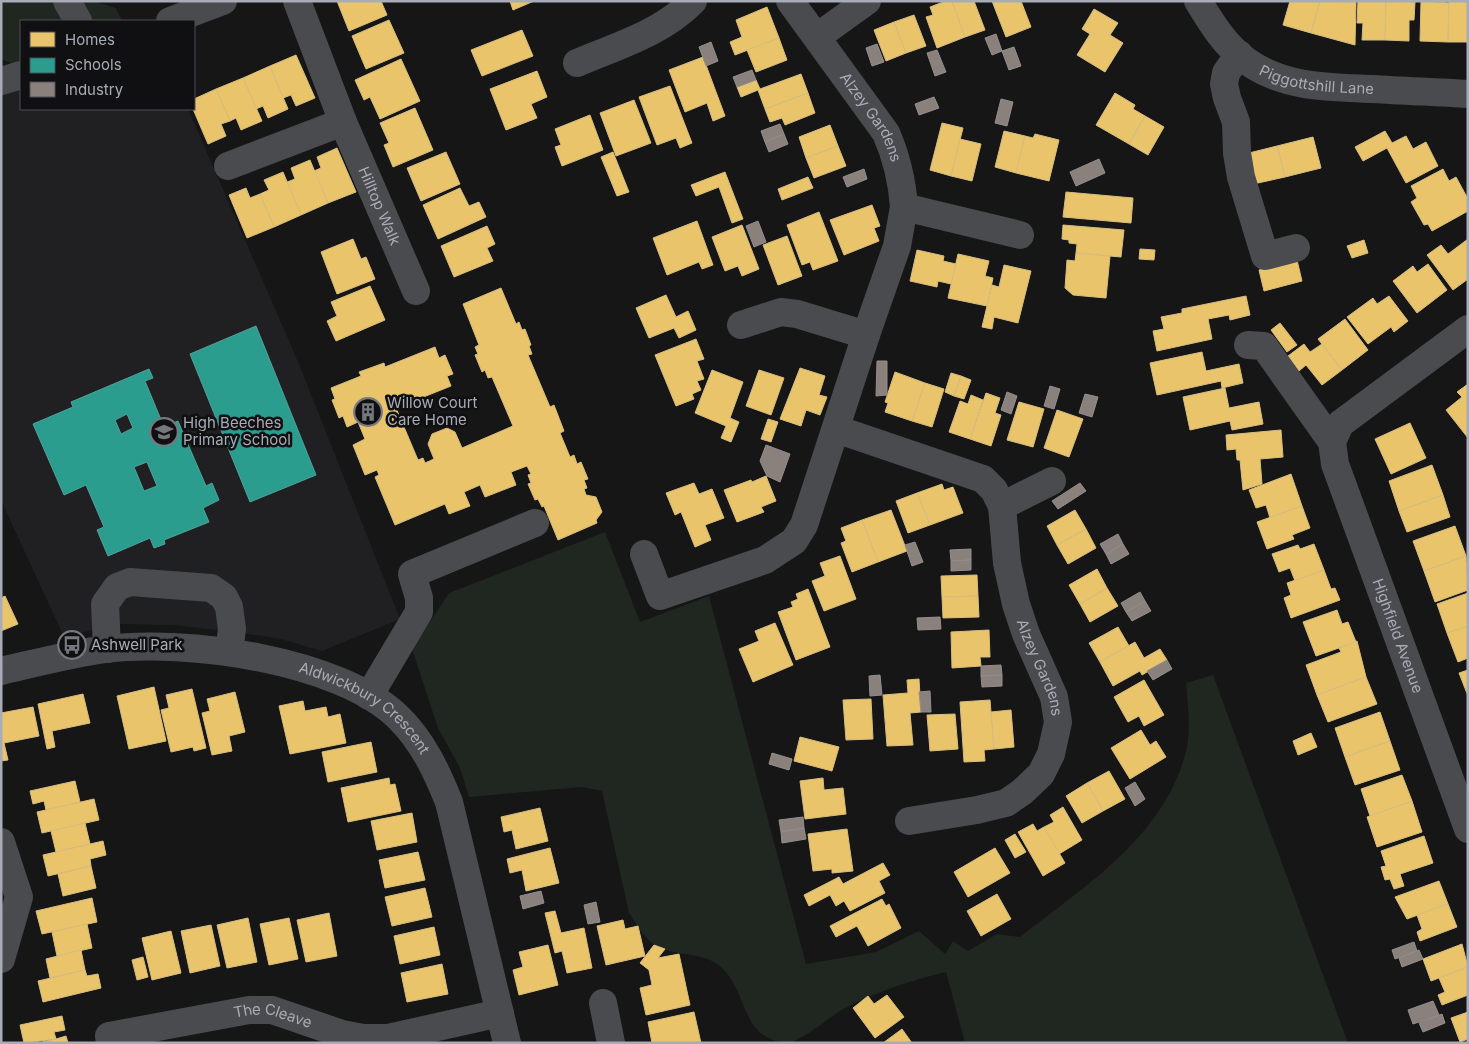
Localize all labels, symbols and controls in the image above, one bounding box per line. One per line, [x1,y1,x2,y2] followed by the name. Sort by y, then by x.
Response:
[20,20,195,110] legend
[65,30,115,49] text: Homes
[65,55,122,74] text: Schools
[1256,61,1374,98] street label: Piggottshill Lane
[836,68,906,164] street label: Alzey Gardens
[65,80,124,99] text: Industry
[354,164,405,249] street label: Hilltop Walk
[387,393,478,429] place label: Willow Court Care Home
[353,397,383,427] building icon: Willow Court Care Home
[183,413,291,449] place label: High Beeches Primary School
[149,417,179,447] school or university icon: High Beeches Primary School
[1369,576,1428,696] street label: Highfield Avenue
[1013,617,1067,717] street label: Alzey Gardens
[57,630,87,660] bus stop icon: Ashwell Park
[91,635,183,654] place label: Ashwell Park
[297,658,434,757] street label: Aldwickbury Crescent
[232,1000,315,1032] street label: The Cleave

